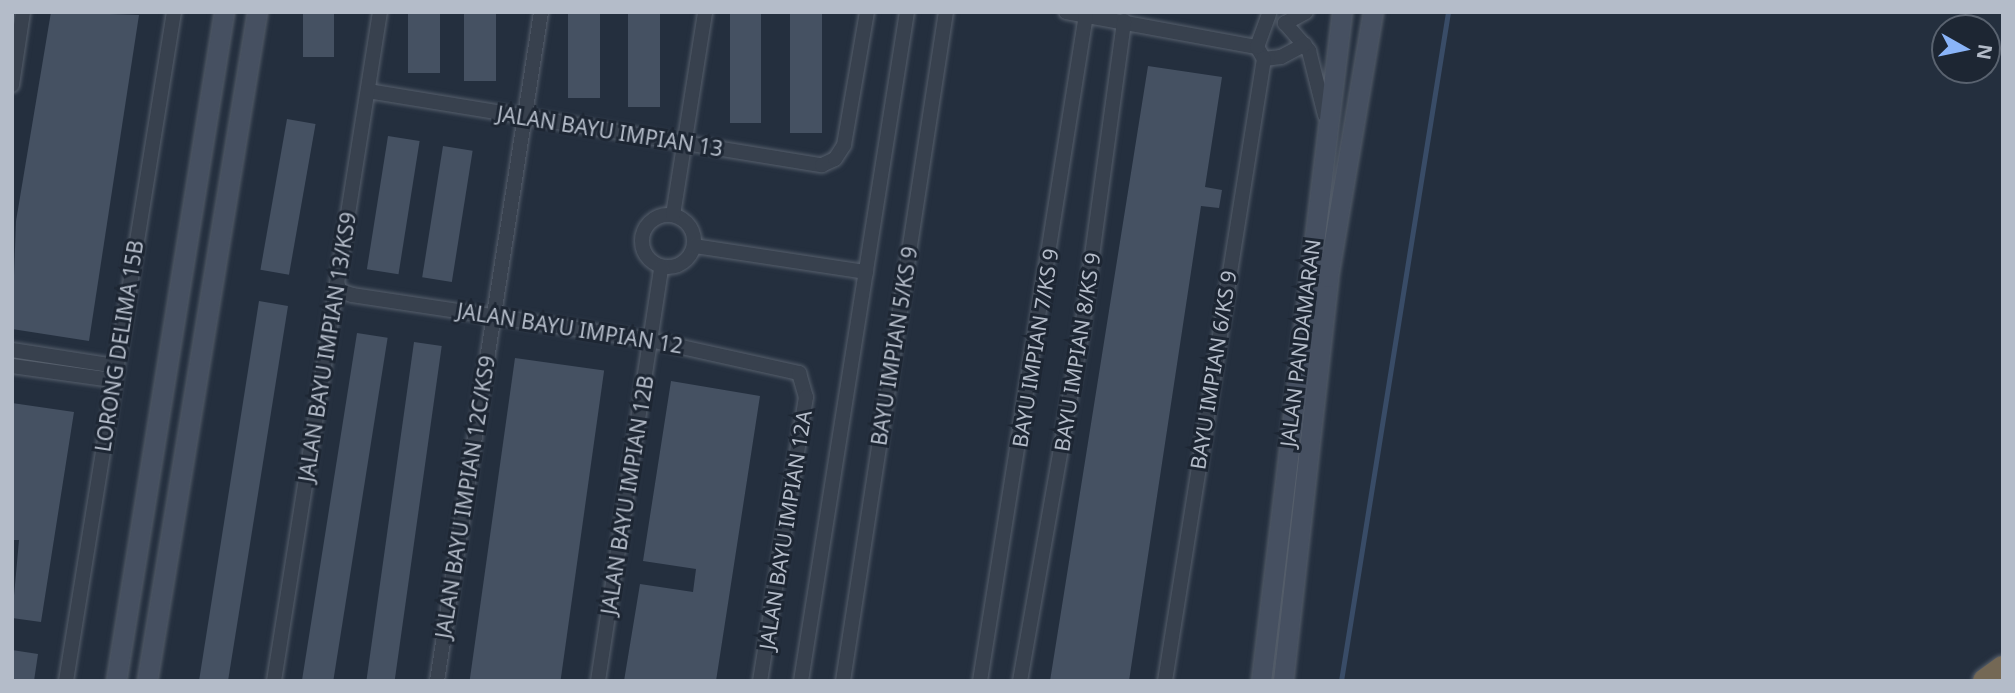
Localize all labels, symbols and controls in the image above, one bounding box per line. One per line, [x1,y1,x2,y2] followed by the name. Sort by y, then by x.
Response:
[1931,14,2001,84] north arrow
[1971,42,1999,62] text: N
[495,101,725,161] street label: JALAN BAYU IMPIAN 13
[293,210,361,484] street label: JALAN BAYU IMPIAN 13/KS9
[90,238,148,454] street label: LORONG DELIMA 15B
[1275,238,1325,448] street label: JALAN PANDAMARAN
[866,245,922,447] street label: BAYU IMPIAN 5/KS 9
[1007,247,1063,449] street label: BAYU IMPIAN 7/KS 9
[1049,251,1105,453] street label: BAYU IMPIAN 8/KS 9
[1185,269,1241,471] street label: BAYU IMPIAN 6/KS 9
[455,298,685,358] street label: JALAN BAYU IMPIAN 12
[430,354,500,640] street label: JALAN BAYU IMPIAN 12C/KS9
[596,374,658,616] street label: JALAN BAYU IMPIAN 12B
[754,409,816,651] street label: JALAN BAYU IMPIAN 12A

